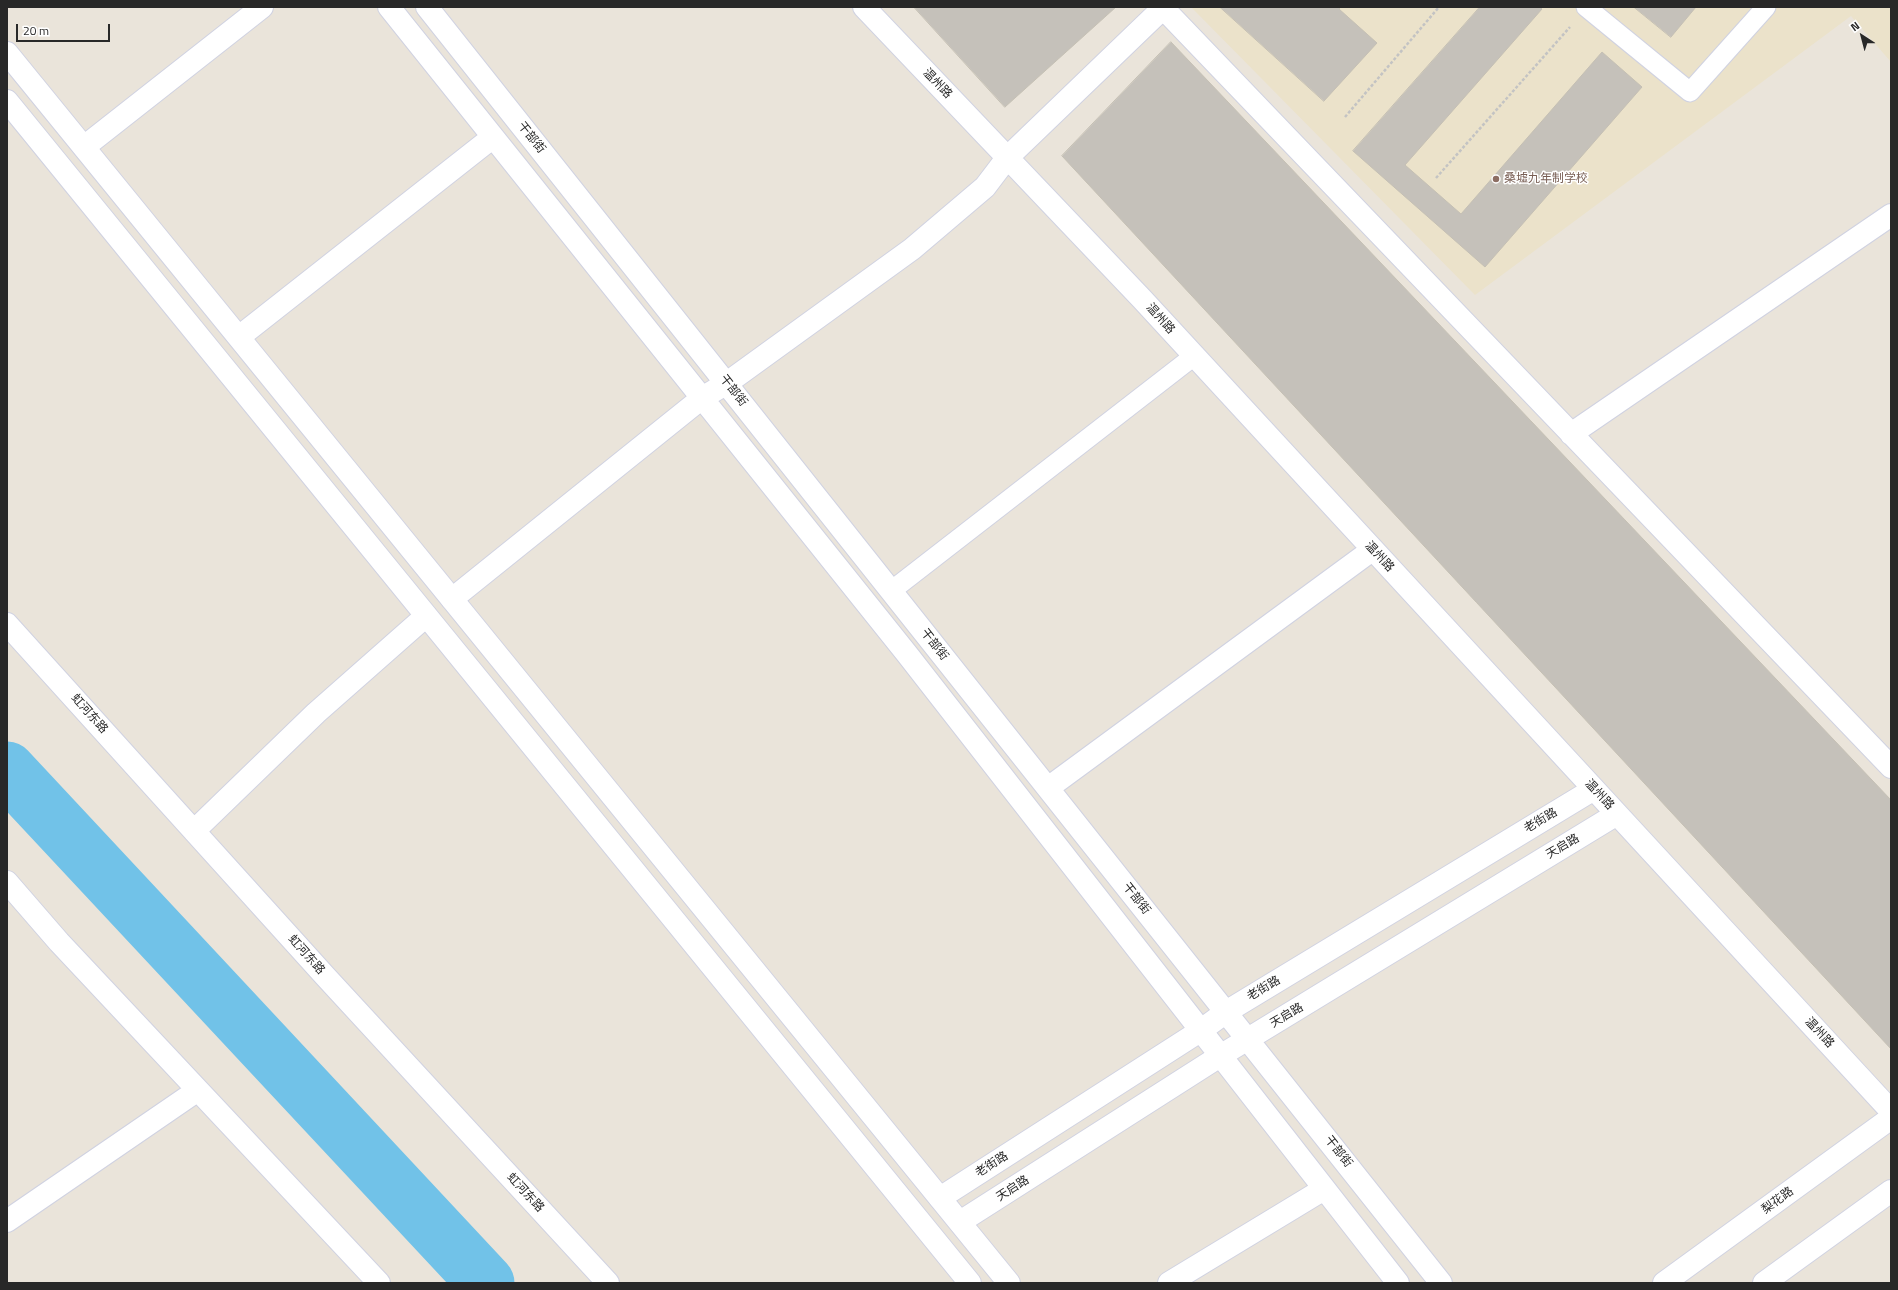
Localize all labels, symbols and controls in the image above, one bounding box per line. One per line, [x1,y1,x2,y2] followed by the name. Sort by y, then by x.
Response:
[18,16,112,42] scale bar
[1842,16,1882,56] north arrow
[1847,18,1863,35] text: N
[23,21,49,40] text: 20 m
[919,66,955,102] street label: 温州路
[514,119,548,157] street label: 干部街
[1504,172,1588,186] place label: 桑墟九年制学校
[1491,174,1501,184] marker: 桑墟九年制学校
[1143,301,1177,337] street label: 温州路
[716,372,750,410] street label: 干部街
[1361,539,1397,575] street label: 温州路
[917,626,951,664] street label: 干部街
[68,691,110,737] street label: 虹河东路
[1581,777,1617,813] street label: 温州路
[1522,806,1560,836] street label: 老街路
[1544,832,1582,862] street label: 天启路
[1119,880,1153,918] street label: 干部街
[285,932,327,978] street label: 虹河东路
[1245,974,1283,1004] street label: 老街路
[1268,1001,1306,1031] street label: 天启路
[1801,1015,1837,1051] street label: 温州路
[1321,1133,1355,1171] street label: 干部街
[973,1149,1011,1181] street label: 老街路
[503,1171,547,1215] street label: 虹河东路
[994,1173,1032,1205] street label: 天启路
[1759,1185,1797,1217] street label: 梨花路

